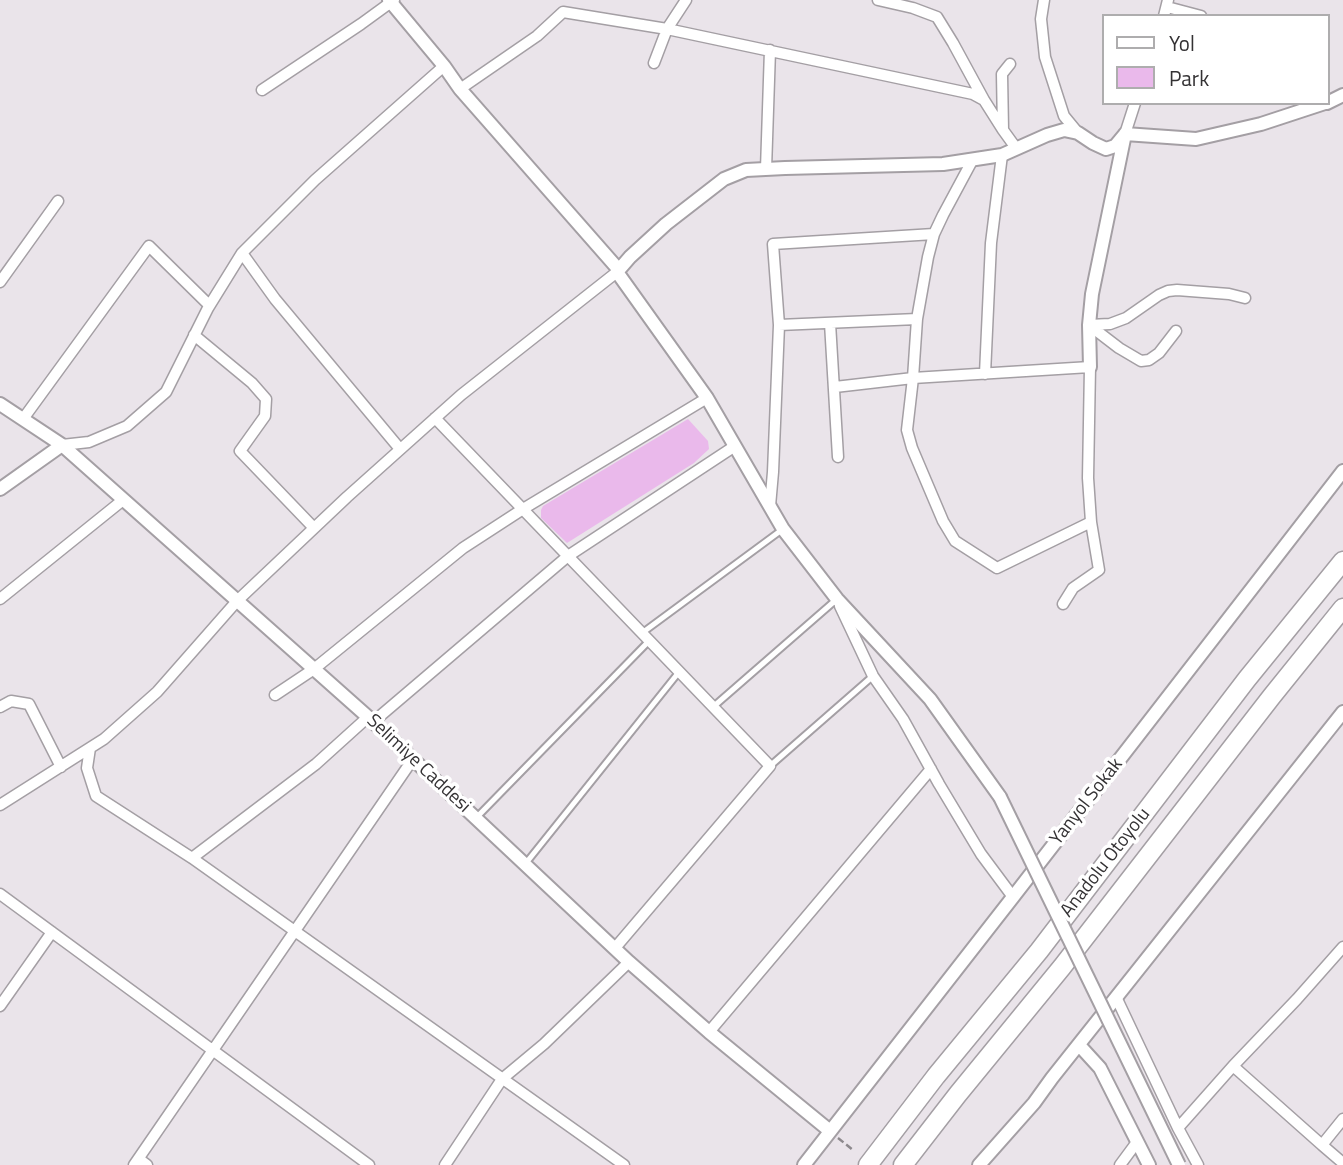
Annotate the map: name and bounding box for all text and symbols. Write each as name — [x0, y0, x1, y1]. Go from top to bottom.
legend — [1102, 14, 1329, 105]
text: Yol — [1169, 27, 1195, 59]
text: Park — [1169, 62, 1209, 94]
street label: Selimiye Caddesi — [361, 710, 475, 818]
street label: Yanyol Sokak — [1046, 754, 1128, 850]
street label: Anadolu Otoyolu — [1056, 804, 1156, 922]

